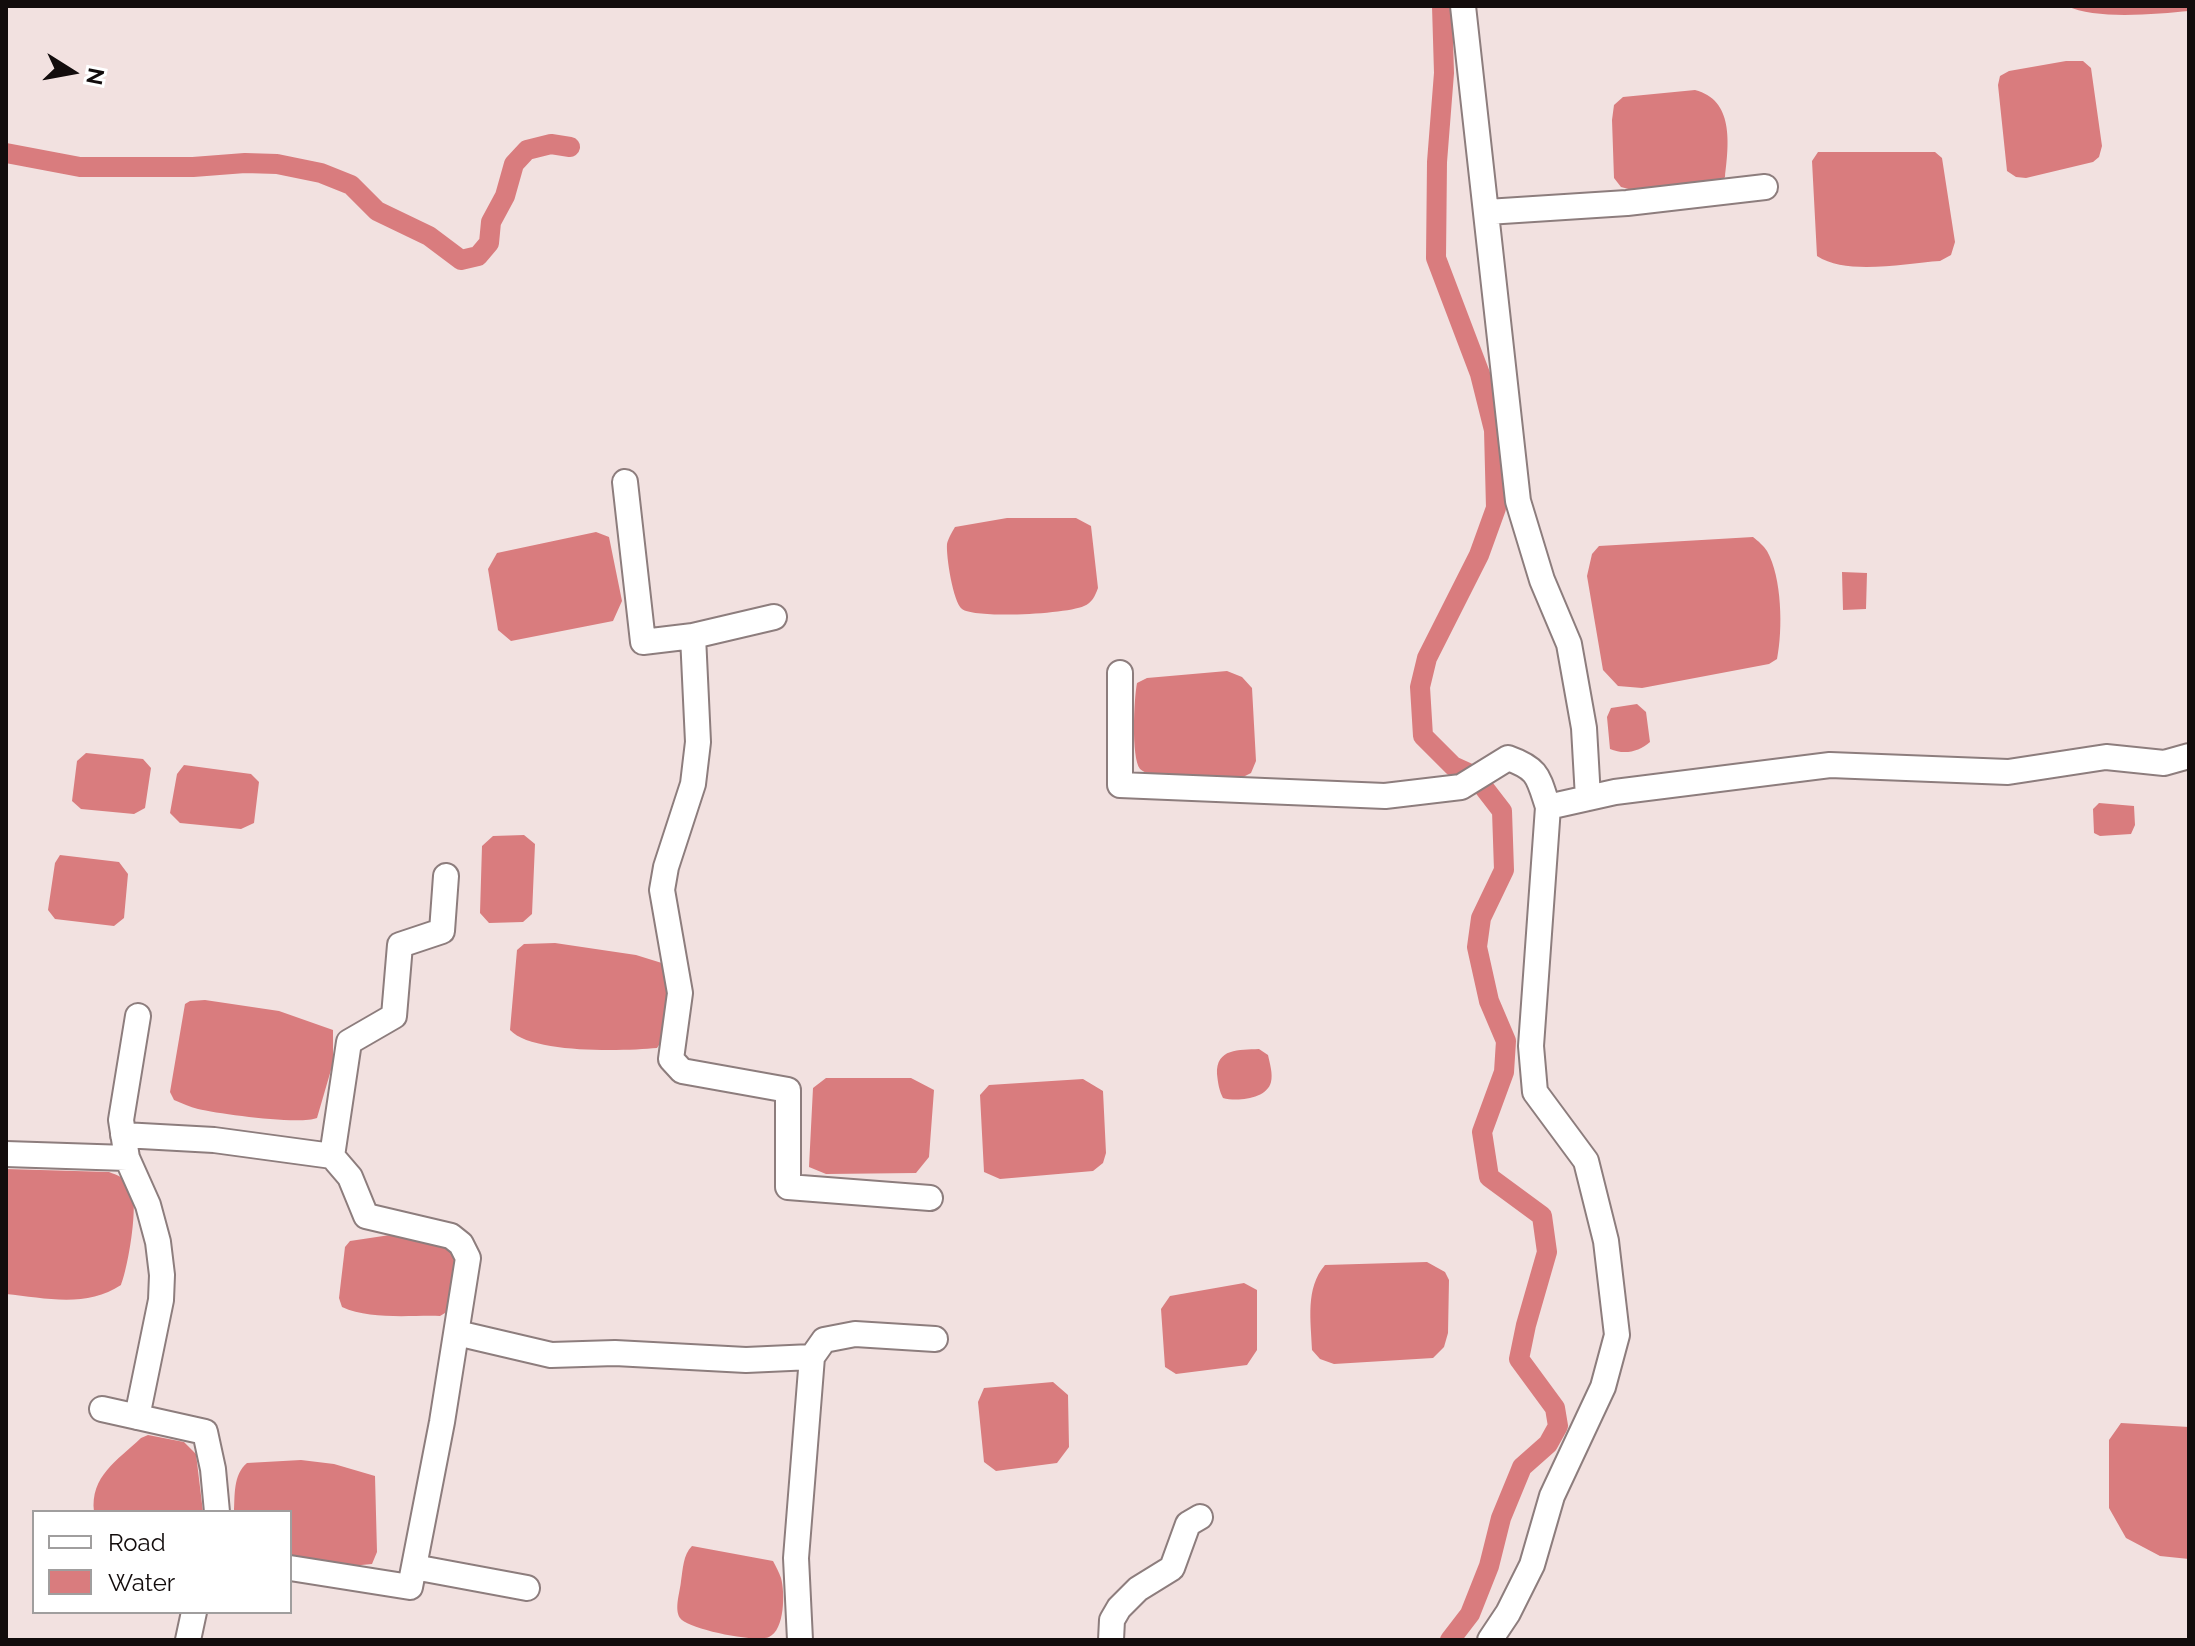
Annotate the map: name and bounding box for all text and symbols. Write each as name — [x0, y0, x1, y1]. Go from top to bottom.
north arrow — [32, 32, 112, 112]
text: N — [81, 66, 110, 87]
legend — [32, 1510, 292, 1614]
text: Road — [108, 1528, 166, 1557]
text: Water — [108, 1568, 175, 1597]

